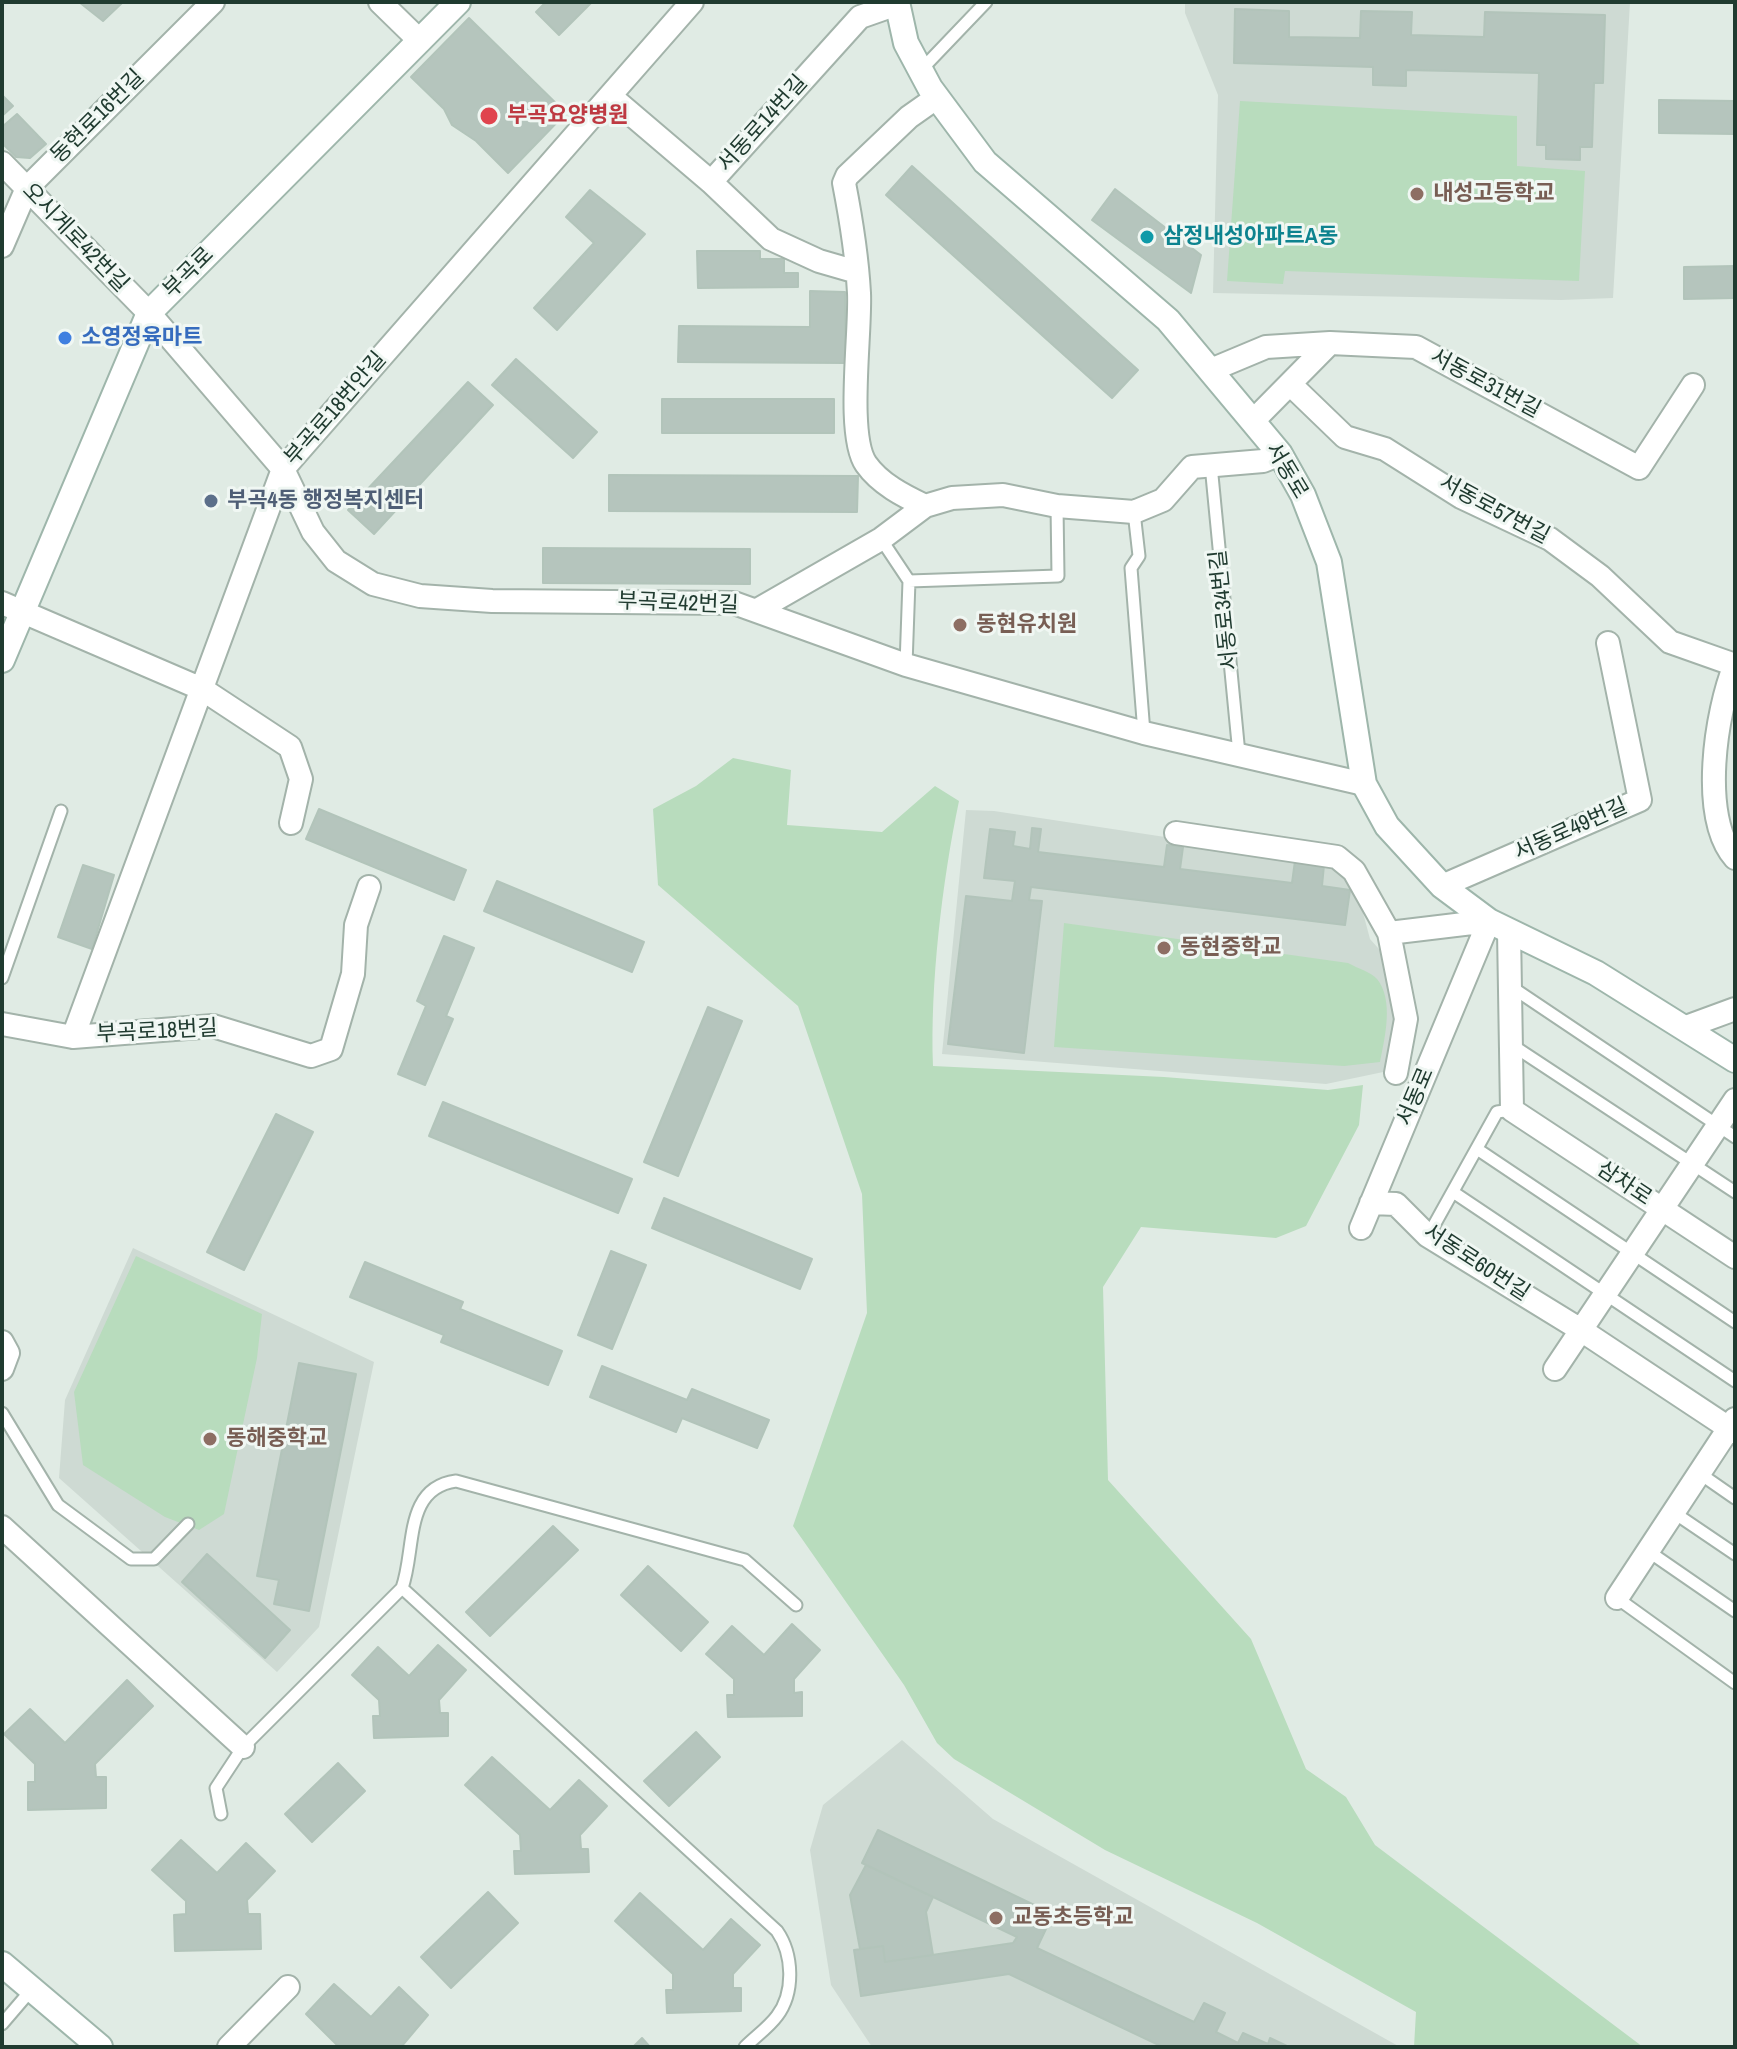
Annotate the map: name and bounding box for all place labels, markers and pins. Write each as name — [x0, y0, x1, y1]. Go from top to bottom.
place label: 부곡요양병원 — [507, 103, 628, 129]
marker: 부곡요양병원 — [478, 105, 500, 127]
place label: 내성고등학교 — [1433, 181, 1554, 207]
marker: 내성고등학교 — [1408, 185, 1426, 203]
place label: 삼정내성아파트A동 — [1163, 224, 1338, 250]
marker: 삼정내성아파트A동 — [1138, 228, 1156, 246]
place label: 소영정육마트 — [81, 325, 202, 351]
marker: 소영정육마트 — [56, 329, 74, 347]
place label: 부곡4동 행정복지센터 — [227, 488, 424, 514]
marker: 부곡4동 행정복지센터 — [202, 492, 220, 510]
place label: 동현유치원 — [976, 612, 1077, 638]
marker: 동현유치원 — [951, 616, 969, 634]
place label: 동현중학교 — [1180, 935, 1281, 961]
marker: 동현중학교 — [1155, 939, 1173, 957]
place label: 동해중학교 — [226, 1426, 327, 1452]
marker: 동해중학교 — [201, 1430, 219, 1448]
place label: 교동초등학교 — [1012, 1905, 1133, 1931]
marker: 교동초등학교 — [987, 1909, 1005, 1927]

